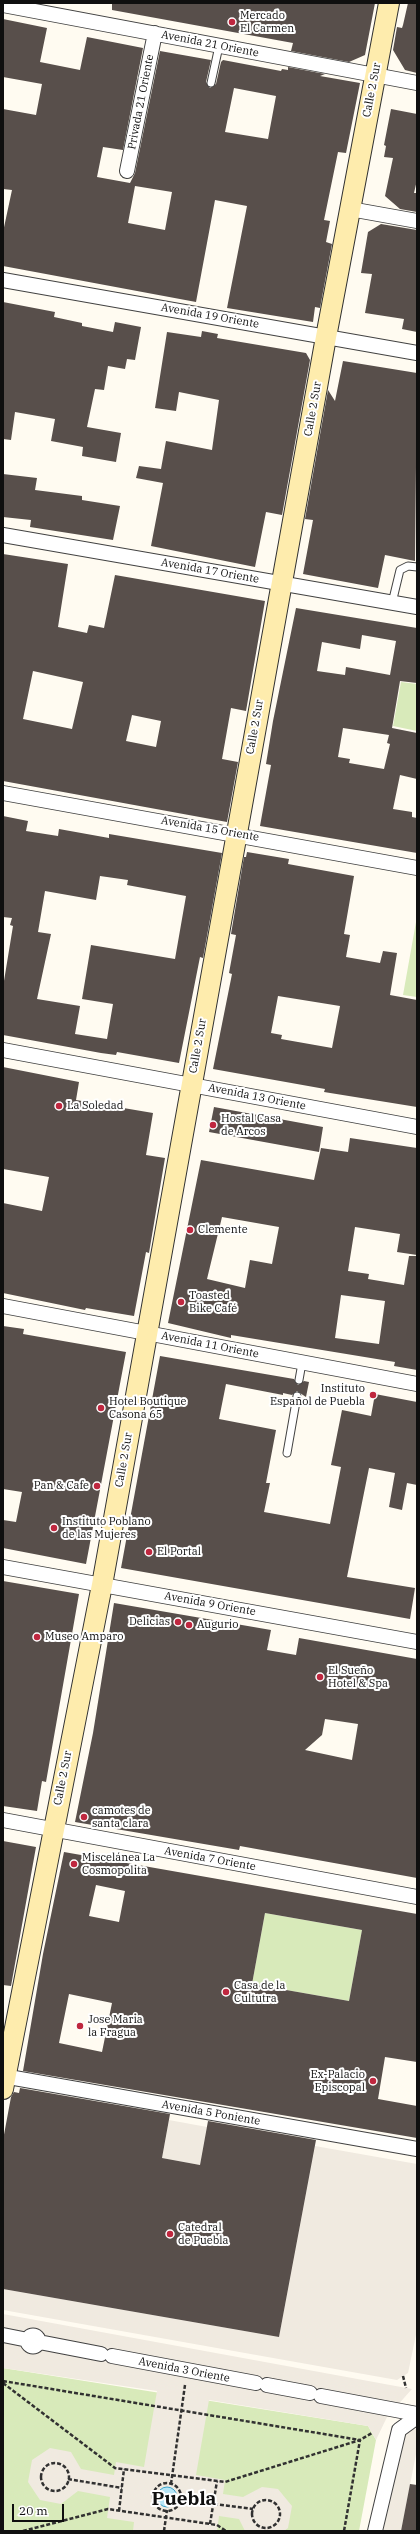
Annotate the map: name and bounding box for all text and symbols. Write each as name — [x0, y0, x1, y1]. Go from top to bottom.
place label: Mercado El Carmen — [240, 9, 294, 35]
marker: Mercado El Carmen — [227, 17, 237, 27]
street label: Avenida 21 Oriente — [160, 28, 260, 60]
street label: Privada 21 Oriente — [125, 53, 157, 151]
street label: Calle 2 Sur — [360, 62, 384, 118]
street label: Avenida 19 Oriente — [160, 301, 260, 331]
street label: Calle 2 Sur — [302, 381, 324, 437]
street label: Avenida 17 Oriente — [160, 556, 260, 586]
street label: Calle 2 Sur — [244, 699, 266, 755]
street label: Avenida 15 Oriente — [160, 814, 260, 844]
street label: Calle 2 Sur — [187, 1018, 209, 1074]
street label: Avenida 13 Oriente — [207, 1081, 307, 1113]
place label: La Soledad — [67, 1099, 123, 1113]
marker: La Soledad — [54, 1101, 64, 1111]
place label: Hostal Casa de Arcos — [221, 1112, 281, 1138]
marker: Hostal Casa de Arcos — [208, 1120, 218, 1130]
place label: Clemente — [198, 1223, 248, 1237]
marker: Clemente — [185, 1225, 195, 1235]
place label: Toasted Bike Café — [189, 1289, 237, 1315]
marker: Toasted Bike Café — [176, 1297, 186, 1307]
street label: Avenida 11 Oriente — [160, 1329, 260, 1361]
place label: Instituto Español de Puebla — [270, 1382, 365, 1408]
marker: Instituto Español de Puebla — [368, 1390, 378, 1400]
place label: Hotel Boutique Casona 65 — [109, 1395, 187, 1421]
marker: Hotel Boutique Casona 65 — [96, 1403, 106, 1413]
street label: Calle 2 Sur — [113, 1432, 135, 1488]
place label: Pan & Cafe — [34, 1479, 89, 1493]
marker: Pan & Cafe — [92, 1481, 102, 1491]
place label: Instituto Poblano de las Mujeres — [62, 1515, 151, 1541]
marker: Instituto Poblano de las Mujeres — [49, 1523, 59, 1533]
place label: El Portal — [157, 1545, 201, 1559]
marker: El Portal — [144, 1547, 154, 1557]
street label: Avenida 9 Oriente — [163, 1589, 257, 1619]
place label: Delicias — [129, 1615, 170, 1629]
marker: Delicias — [173, 1617, 183, 1627]
place label: Augurio — [197, 1618, 238, 1632]
marker: Augurio — [184, 1620, 194, 1630]
place label: Museo Amparo — [45, 1630, 123, 1644]
marker: Museo Amparo — [32, 1632, 42, 1642]
place label: El Sueño Hotel & Spa — [328, 1664, 388, 1690]
marker: El Sueño Hotel & Spa — [315, 1672, 325, 1682]
street label: Calle 2 Sur — [51, 1750, 75, 1806]
place label: camotes de santa clara — [92, 1804, 151, 1830]
marker: camotes de santa clara — [79, 1812, 89, 1822]
street label: Avenida 7 Oriente — [163, 1844, 257, 1874]
place label: Miscelánea La Cosmopolita — [82, 1851, 155, 1877]
marker: Miscelánea La Cosmopolita — [69, 1859, 79, 1869]
place label: Casa de la Cultutra — [234, 1979, 285, 2005]
marker: Casa de la Cultutra — [221, 1987, 231, 1997]
place label: Jose Maria la Fragua — [88, 2013, 143, 2039]
marker: Jose Maria la Fragua — [75, 2021, 85, 2031]
place label: Ex-Palacio Episcopal — [310, 2068, 365, 2094]
marker: Ex-Palacio Episcopal — [368, 2076, 378, 2086]
street label: Avenida 5 Poniente — [161, 2098, 261, 2128]
place label: Catedral de Puebla — [178, 2221, 229, 2247]
marker: Catedral de Puebla — [165, 2229, 175, 2239]
street label: Avenida 3 Oriente — [137, 2355, 231, 2385]
district label: Puebla — [152, 2489, 216, 2511]
scale bar — [14, 2496, 66, 2522]
text: 20 m — [19, 2503, 48, 2518]

